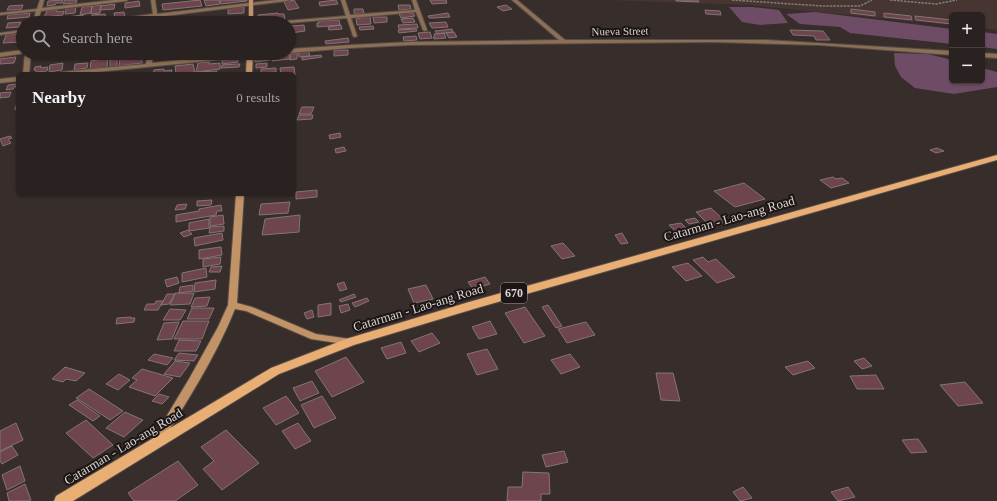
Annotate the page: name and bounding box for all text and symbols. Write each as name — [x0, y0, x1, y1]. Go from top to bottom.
map controls — [949, 12, 985, 84]
button: + — [949, 12, 985, 48]
search box — [16, 16, 296, 60]
street label: Nueva Street — [591, 25, 649, 37]
icon: search — [30, 27, 52, 49]
text: Search here — [62, 30, 132, 46]
button: − — [949, 48, 985, 84]
text: Nearby — [32, 88, 86, 107]
text: 0 results — [236, 90, 280, 105]
street label: Catarman - Lao-ang Road — [662, 192, 797, 244]
street label: Catarman - Lao-ang Road — [351, 280, 486, 334]
road number: 670 — [501, 283, 527, 303]
street label: Catarman - Lao-ang Road — [61, 405, 186, 488]

